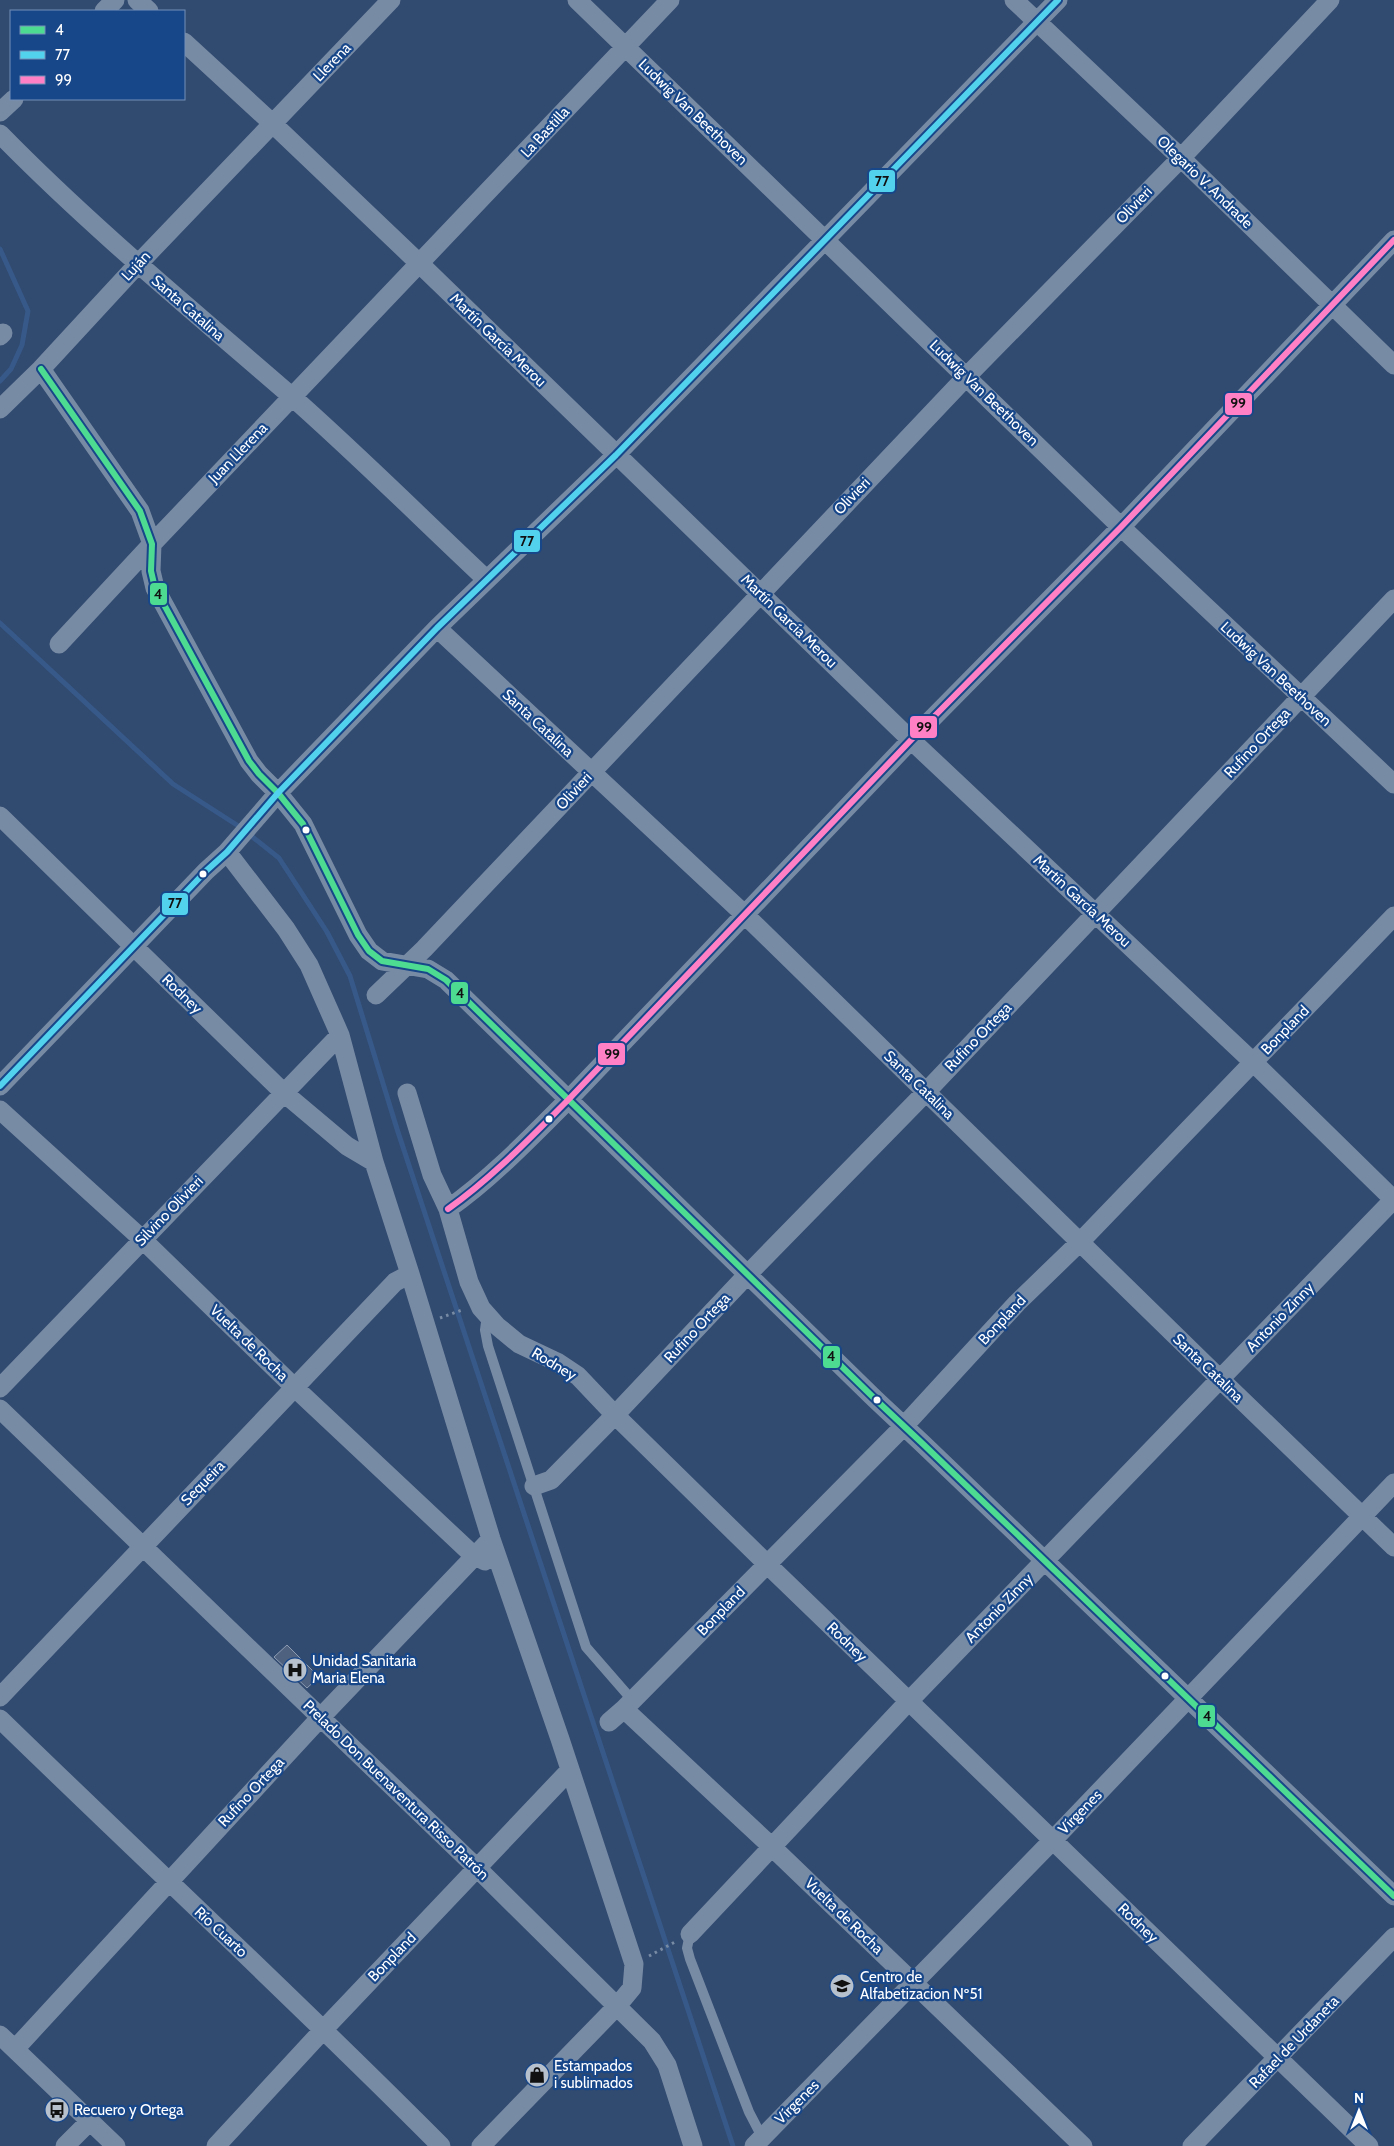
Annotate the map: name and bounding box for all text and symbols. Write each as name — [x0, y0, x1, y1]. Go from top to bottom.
legend — [10, 10, 185, 100]
text: 4 — [55, 21, 64, 39]
street label: Llerena — [309, 38, 355, 85]
text: 77 — [55, 46, 71, 64]
street label: Ludwig Van Beethoven — [635, 55, 751, 169]
text: 99 — [55, 71, 72, 89]
street label: La Bastilla — [517, 102, 574, 161]
street label: Olegario V. Andrade — [1154, 132, 1257, 232]
line badge: 77 — [868, 169, 896, 193]
text: 77 — [875, 172, 890, 190]
street label: Olivieri — [1112, 183, 1156, 227]
street label: Luján — [118, 247, 154, 285]
street label: Santa Catalina — [148, 271, 229, 345]
street label: Martín García Merou — [446, 290, 550, 390]
street label: Ludwig Van Beethoven — [926, 336, 1042, 450]
line badge: 99 — [1224, 392, 1253, 416]
text: 99 — [1230, 394, 1246, 412]
street label: Juan Llerena — [204, 418, 272, 488]
street label: Olivieri — [830, 474, 874, 518]
line badge: 77 — [513, 529, 541, 553]
text: 77 — [520, 532, 535, 550]
street label: Martín García Merou — [737, 571, 841, 671]
line badge: 4 — [149, 582, 168, 606]
text: 4 — [154, 585, 162, 603]
street label: Ludwig Van Beethoven — [1217, 618, 1335, 730]
street label: Santa Catalina — [499, 685, 578, 761]
street label: Rufino Ortega — [1220, 704, 1294, 781]
line badge: 99 — [909, 715, 938, 739]
text: 99 — [916, 718, 932, 736]
street label: Olivieri — [552, 769, 596, 813]
unlabelled marker — [301, 825, 311, 835]
street label: Martín García Merou — [1030, 851, 1134, 951]
unlabelled marker — [198, 869, 208, 879]
line badge: 77 — [161, 892, 189, 916]
text: 77 — [168, 894, 183, 912]
street label: Rodney — [158, 971, 206, 1018]
line badge: 4 — [450, 981, 469, 1005]
text: 4 — [456, 984, 464, 1002]
street label: Rufino Ortega — [941, 998, 1016, 1075]
street label: Bonpland — [1257, 1002, 1313, 1058]
line badge: 99 — [597, 1042, 626, 1066]
text: 99 — [604, 1045, 620, 1063]
street label: Santa Catalina — [880, 1047, 958, 1124]
unlabelled marker — [544, 1114, 554, 1124]
street label: Silvino Olivieri — [131, 1172, 207, 1250]
street label: Antonio Zinny — [1242, 1278, 1318, 1355]
street label: Rufino Ortega — [660, 1289, 734, 1366]
street label: Bonpland — [974, 1291, 1030, 1349]
street label: Vuelta de Rocha — [206, 1301, 292, 1385]
street label: Santa Catalina — [1169, 1330, 1247, 1407]
street label: Rodney — [528, 1344, 580, 1385]
line badge: 4 — [822, 1345, 841, 1369]
text: 4 — [827, 1347, 835, 1365]
unlabelled marker — [872, 1395, 882, 1405]
street label: Sequeira — [177, 1456, 229, 1509]
street label: Antonio Zinny — [961, 1569, 1037, 1646]
street label: Bonpland — [693, 1583, 749, 1639]
street label: Rodney — [823, 1619, 871, 1666]
place label: Unidad Sanitaria Maria Elena — [312, 1652, 417, 1687]
hospital icon: Unidad Sanitaria Maria Elena — [282, 1657, 308, 1683]
unlabelled marker — [1160, 1671, 1170, 1681]
street label: Prelado Don Buenaventura Risso Patrón — [299, 1696, 493, 1884]
line badge: 4 — [1197, 1704, 1216, 1728]
text: 4 — [1203, 1707, 1211, 1725]
street label: Rufino Ortega — [214, 1753, 288, 1830]
street label: Vírgenes — [1054, 1786, 1106, 1838]
street label: Vuelta de Rocha — [801, 1874, 887, 1958]
street label: Rodney — [1114, 1900, 1162, 1947]
street label: Río Cuarto — [191, 1903, 251, 1961]
street label: Bonpland — [364, 1929, 420, 1985]
place label: Centro de Alfabetizacion Nº51 — [860, 1968, 982, 2003]
school or university icon: Centro de Alfabetizacion Nº51 — [829, 1973, 855, 1999]
street label: Rafael de Urdaneta — [1245, 1992, 1343, 2092]
place label: Estampados i sublimados — [554, 2057, 633, 2092]
shop icon: Estampados i sublimados — [524, 2062, 550, 2088]
street label: Vírgenes — [771, 2076, 823, 2128]
north arrow — [1334, 2086, 1384, 2136]
text: N — [1354, 2089, 1364, 2107]
bus stop icon: Recuero y Ortega — [44, 2097, 70, 2123]
place label: Recuero y Ortega — [74, 2101, 184, 2119]

